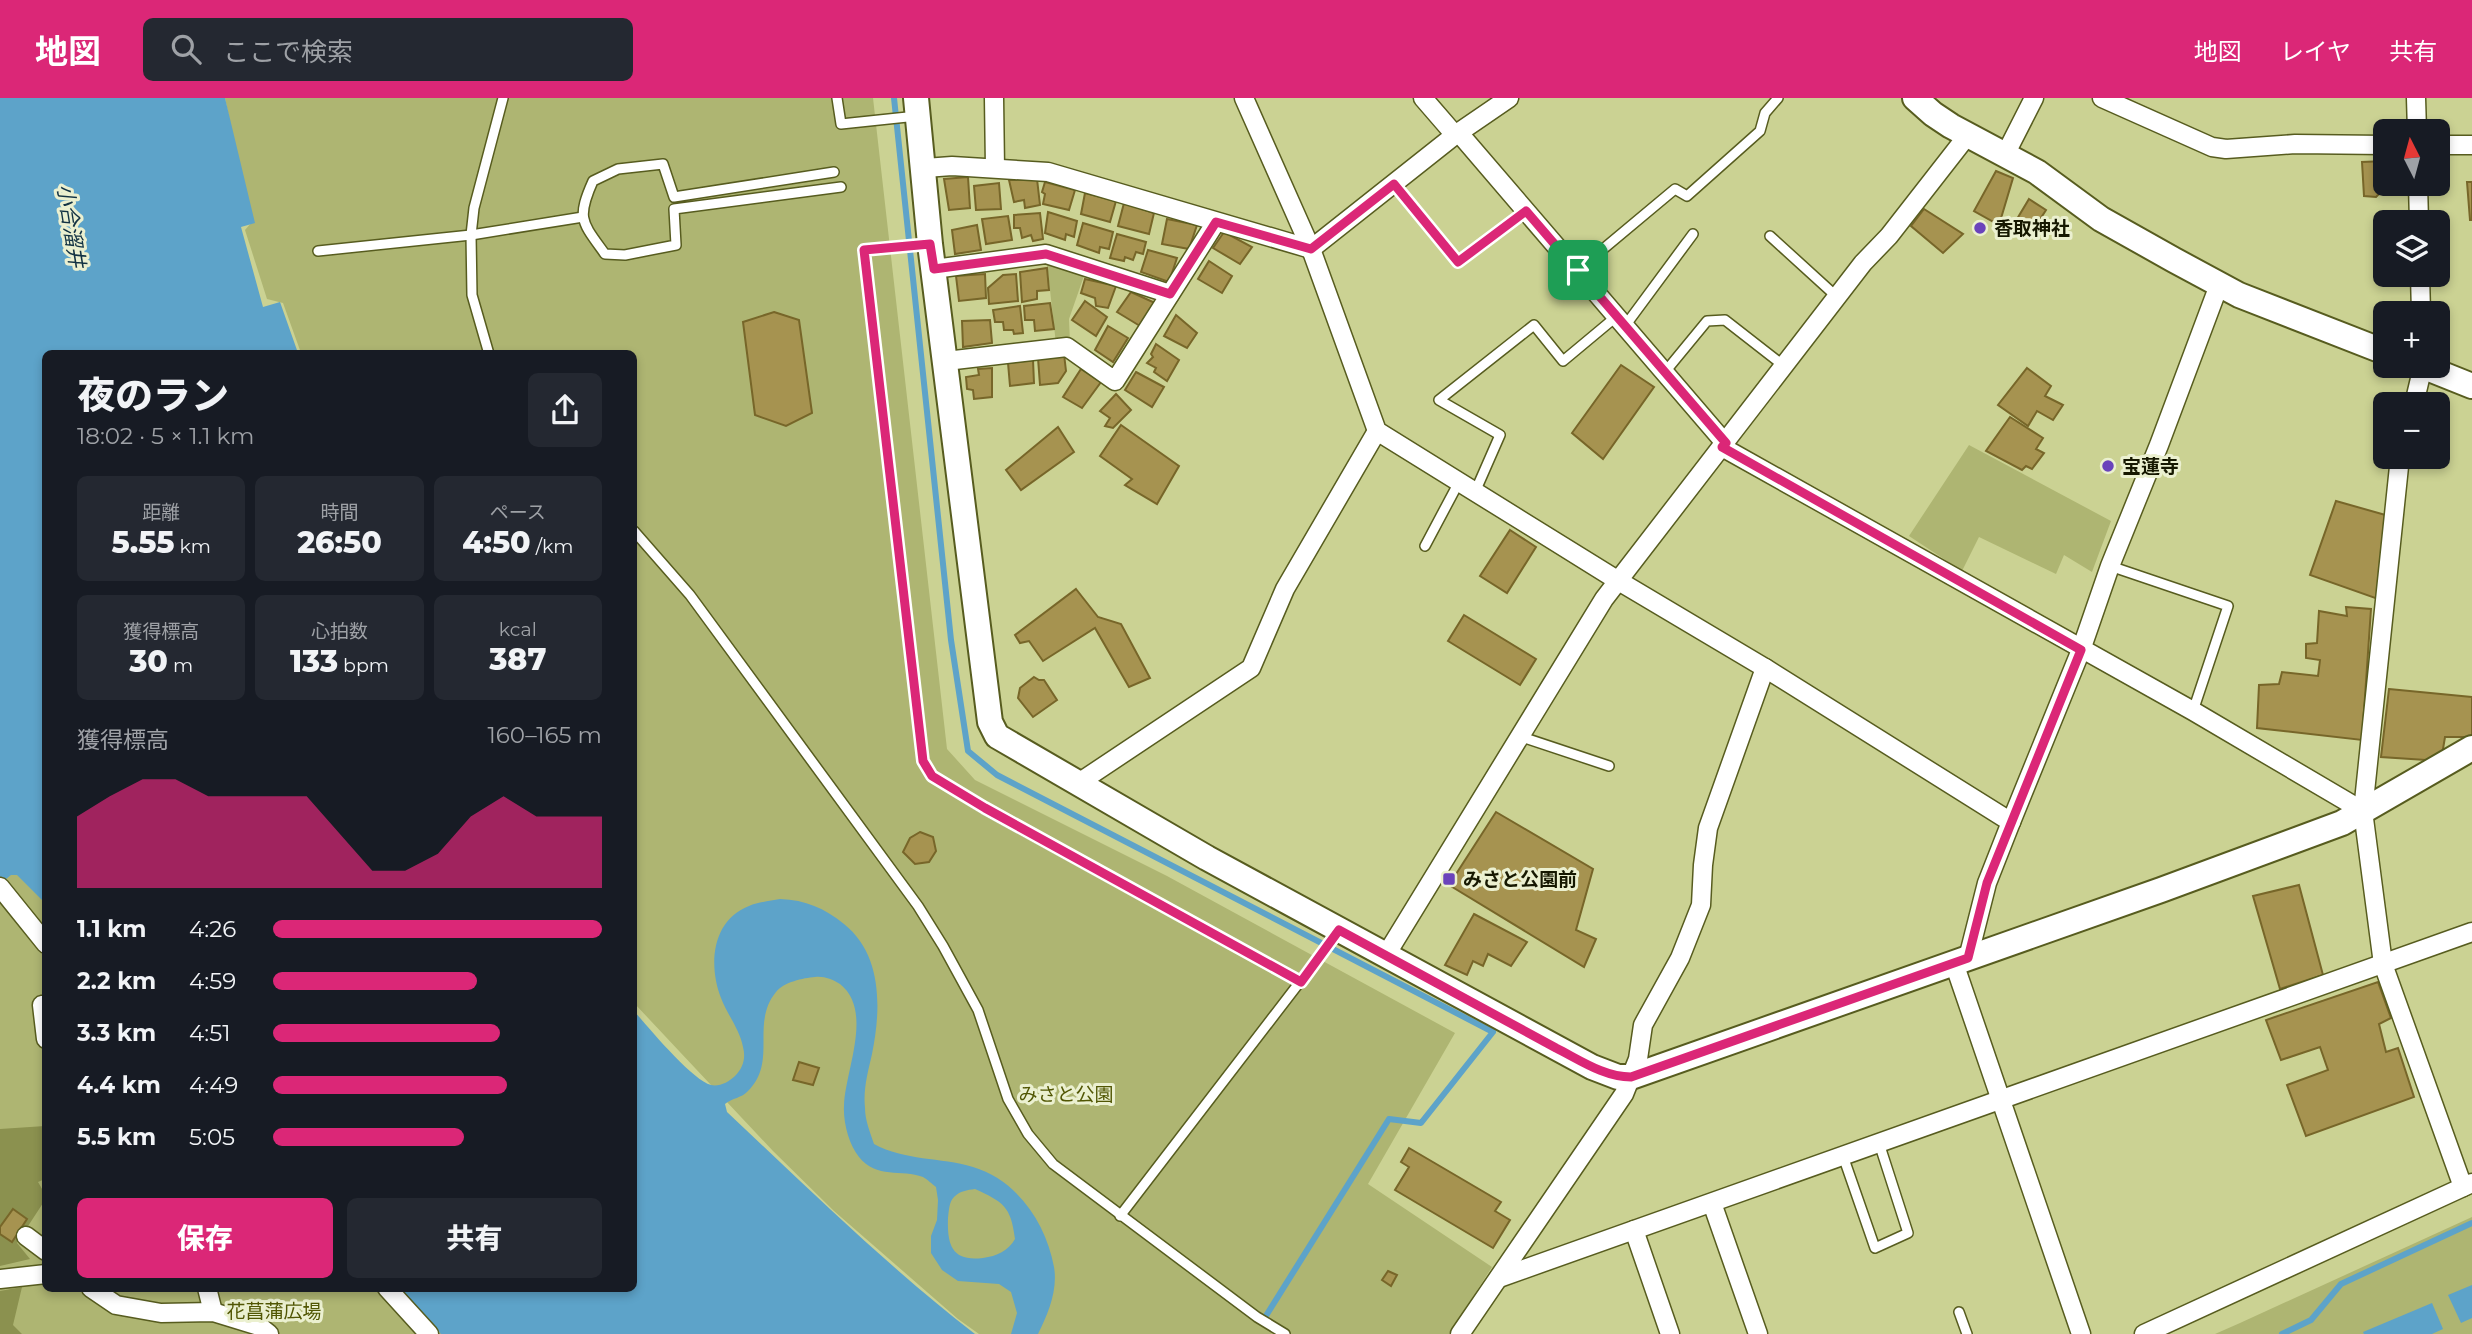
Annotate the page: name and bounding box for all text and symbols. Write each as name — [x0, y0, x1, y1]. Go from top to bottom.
search box — [143, 18, 633, 81]
icon: search — [167, 30, 205, 68]
text: 地図 — [35, 31, 101, 71]
text: ここで検索 — [223, 36, 353, 68]
text: 地図 — [2194, 37, 2242, 66]
text: レイヤ — [2280, 37, 2351, 66]
text: 共有 — [2389, 37, 2437, 66]
north arrow — [2373, 119, 2450, 196]
map controls — [2373, 119, 2450, 469]
water label: 小合溜井 — [53, 182, 91, 271]
button: layers — [2373, 210, 2450, 287]
place label: 香取神社 — [1994, 217, 2070, 240]
marker: 香取神社 — [1972, 220, 1988, 236]
pin — [1548, 240, 1608, 300]
icon: arrive — [1559, 251, 1597, 289]
button: + — [2373, 301, 2450, 378]
text: 夜のラン — [77, 372, 229, 419]
button: share — [528, 373, 602, 447]
button: − — [2373, 392, 2450, 469]
text: 18:02 · 5 × 1.1 km — [77, 422, 255, 450]
place label: 宝蓮寺 — [2122, 455, 2179, 478]
marker: 宝蓮寺 — [2100, 458, 2116, 474]
text: 距離 — [142, 501, 180, 524]
text: 時間 — [320, 501, 359, 524]
text: ペース — [490, 501, 546, 524]
text: 5.55 — [111, 524, 174, 561]
text: 26:50 — [297, 524, 382, 561]
text: 4:50 — [462, 524, 531, 561]
text: km — [174, 535, 211, 558]
text: /km — [531, 535, 574, 558]
text: kcal — [499, 618, 537, 641]
text: 獲得標高 — [123, 620, 199, 643]
text: 心拍数 — [311, 620, 368, 643]
text: 387 — [489, 641, 546, 678]
text: 30 — [129, 643, 168, 680]
text: 133 — [290, 643, 338, 680]
text: m — [168, 654, 193, 677]
text: bpm — [338, 654, 389, 677]
text: 160–165 m — [487, 721, 602, 749]
text: 獲得標高 — [77, 726, 169, 754]
place label: みさと公園前 — [1463, 868, 1577, 891]
marker: みさと公園前 — [1441, 871, 1457, 887]
text: 1.1 km — [77, 915, 146, 943]
text: 4:26 — [189, 915, 236, 943]
text: 2.2 km — [77, 967, 156, 995]
text: 4:59 — [189, 967, 236, 995]
text: 3.3 km — [77, 1019, 156, 1047]
text: 4:51 — [189, 1019, 231, 1047]
text: 4.4 km — [77, 1071, 161, 1099]
text: 4:49 — [189, 1071, 238, 1099]
park label: みさと公園 — [1018, 1083, 1114, 1106]
text: 5.5 km — [77, 1123, 156, 1151]
text: 5:05 — [189, 1123, 235, 1151]
button: 保存 — [77, 1198, 333, 1278]
button: 共有 — [347, 1198, 602, 1278]
park label: 花菖蒲広場 — [226, 1300, 322, 1323]

